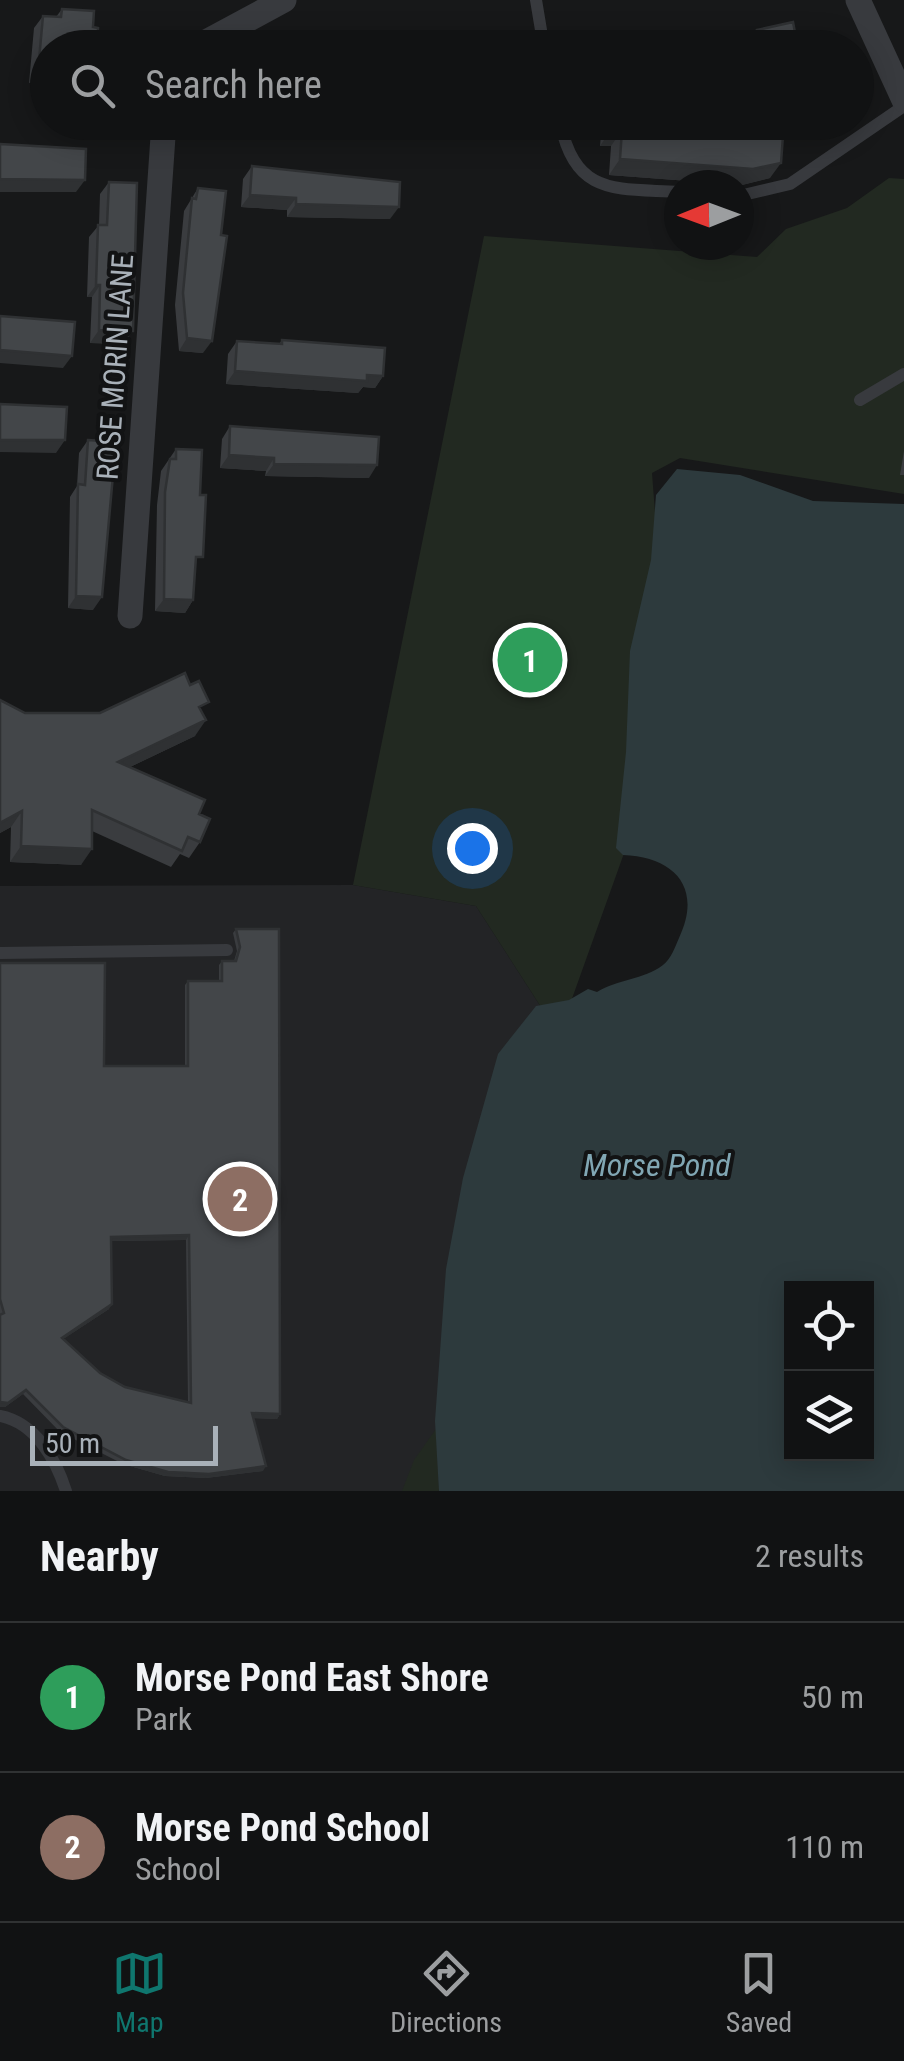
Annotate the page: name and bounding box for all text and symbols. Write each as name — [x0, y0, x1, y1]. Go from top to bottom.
search box — [30, 30, 874, 140]
icon: search — [65, 58, 120, 113]
text: Search here — [145, 63, 322, 107]
north arrow — [664, 170, 754, 260]
street label: ROSE MORIN LANE — [90, 253, 140, 481]
pin: 1 — [498, 622, 562, 698]
your location — [447, 823, 498, 874]
water label: Morse Pond — [583, 1146, 731, 1184]
pin: 2 — [208, 1162, 272, 1236]
map controls — [784, 1281, 874, 1461]
button: locate — [784, 1281, 874, 1371]
button: layers — [784, 1371, 874, 1461]
scale bar — [30, 1421, 218, 1466]
text: 50 m — [45, 1427, 100, 1460]
text: Nearby — [40, 1532, 159, 1581]
text: 2 results — [755, 1537, 864, 1575]
text: Morse Pond East Shore — [135, 1656, 489, 1700]
text: 1 — [64, 1678, 81, 1716]
text: 50 m — [801, 1678, 864, 1716]
text: Park — [135, 1700, 192, 1738]
text: Morse Pond School — [135, 1806, 430, 1850]
text: 2 — [64, 1828, 81, 1866]
text: 110 m — [785, 1828, 864, 1866]
text: School — [135, 1850, 221, 1888]
tab: Map — [112, 1946, 167, 2039]
tab: Directions — [390, 1946, 502, 2039]
tab: Saved — [726, 1946, 792, 2039]

